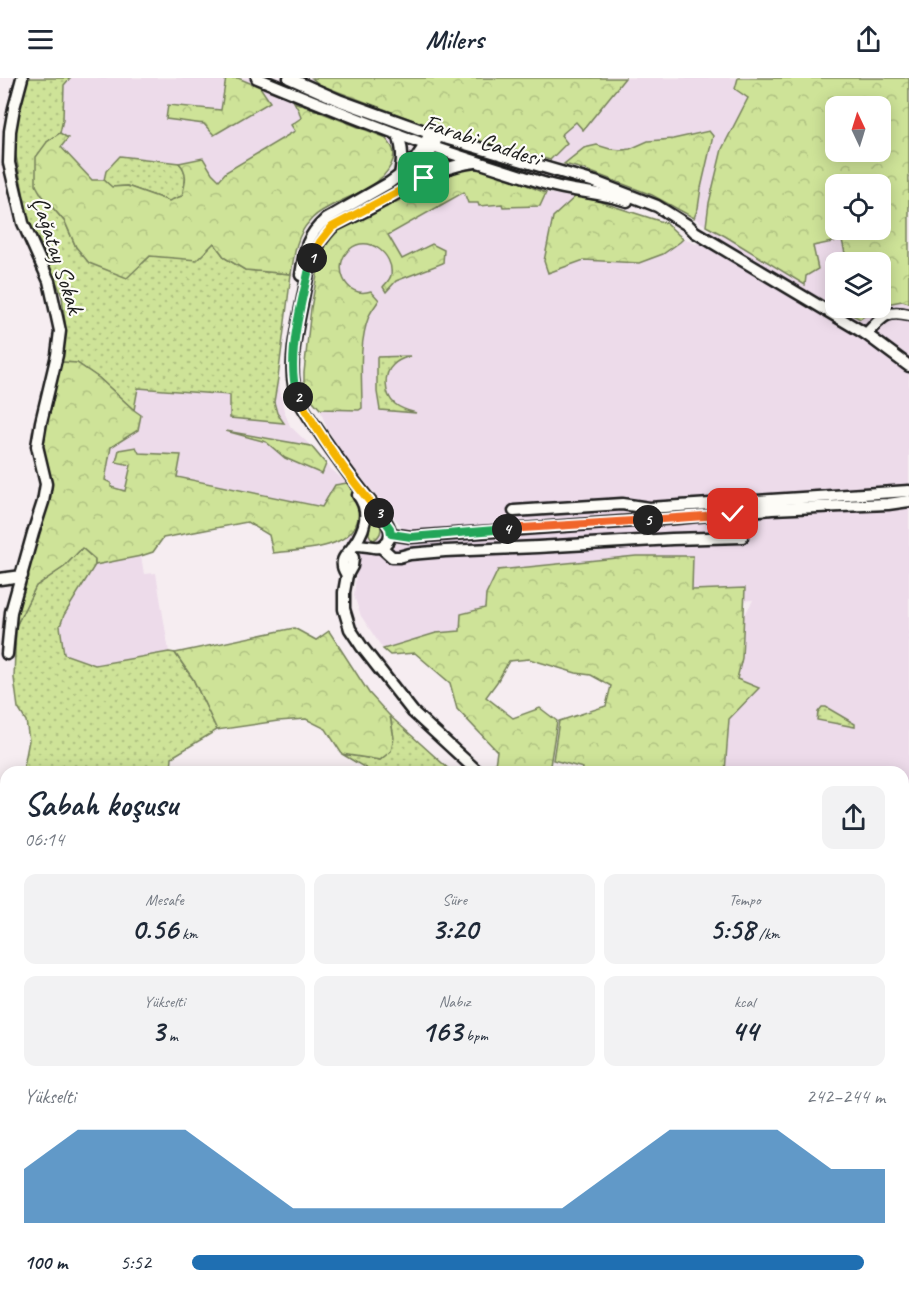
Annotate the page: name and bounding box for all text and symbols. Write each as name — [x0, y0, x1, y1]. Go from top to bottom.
text: Milers — [425, 22, 484, 56]
icon: menu — [24, 23, 57, 56]
icon: share — [852, 23, 885, 56]
north arrow — [825, 96, 891, 162]
map controls — [825, 96, 891, 318]
street label: Farabi Caddesi — [420, 107, 547, 174]
pin — [398, 152, 449, 203]
icon: arrive — [407, 161, 440, 194]
button: locate — [825, 174, 891, 240]
street label: Çağatay Sokak — [25, 193, 92, 319]
pin: 1 — [297, 243, 327, 273]
text: 1 — [308, 248, 316, 268]
button: layers — [825, 252, 891, 318]
pin: 2 — [283, 382, 313, 412]
text: 2 — [294, 387, 302, 407]
pin — [707, 488, 758, 539]
icon: check — [716, 497, 749, 530]
pin: 3 — [364, 498, 394, 528]
text: 3 — [375, 503, 383, 523]
pin: 5 — [633, 505, 663, 535]
text: 5 — [645, 510, 651, 530]
pin: 4 — [492, 514, 522, 544]
text: 4 — [503, 519, 511, 539]
text: Sabah koşusu — [24, 783, 178, 825]
button: share — [822, 786, 885, 849]
text: 06:14 — [24, 827, 64, 852]
text: Mesafe — [145, 890, 184, 910]
text: Süre — [442, 890, 467, 910]
text: Tempo — [729, 890, 760, 910]
text: 0.56 — [131, 910, 178, 948]
text: 3:20 — [431, 910, 478, 948]
text: 5:58 — [709, 910, 755, 948]
text: km — [178, 924, 198, 944]
text: /km — [755, 924, 780, 944]
text: Yükselti — [144, 992, 185, 1012]
text: Nabız — [439, 992, 470, 1012]
text: kcal — [734, 992, 755, 1012]
text: 3 — [151, 1012, 165, 1050]
text: 163 — [421, 1012, 462, 1050]
text: 44 — [731, 1012, 758, 1050]
text: m — [165, 1026, 178, 1046]
text: bpm — [462, 1026, 488, 1046]
text: Yükselti — [24, 1084, 76, 1109]
text: 242–244 m — [806, 1084, 885, 1109]
text: 100 m — [24, 1250, 67, 1275]
text: 5:52 — [120, 1250, 151, 1275]

